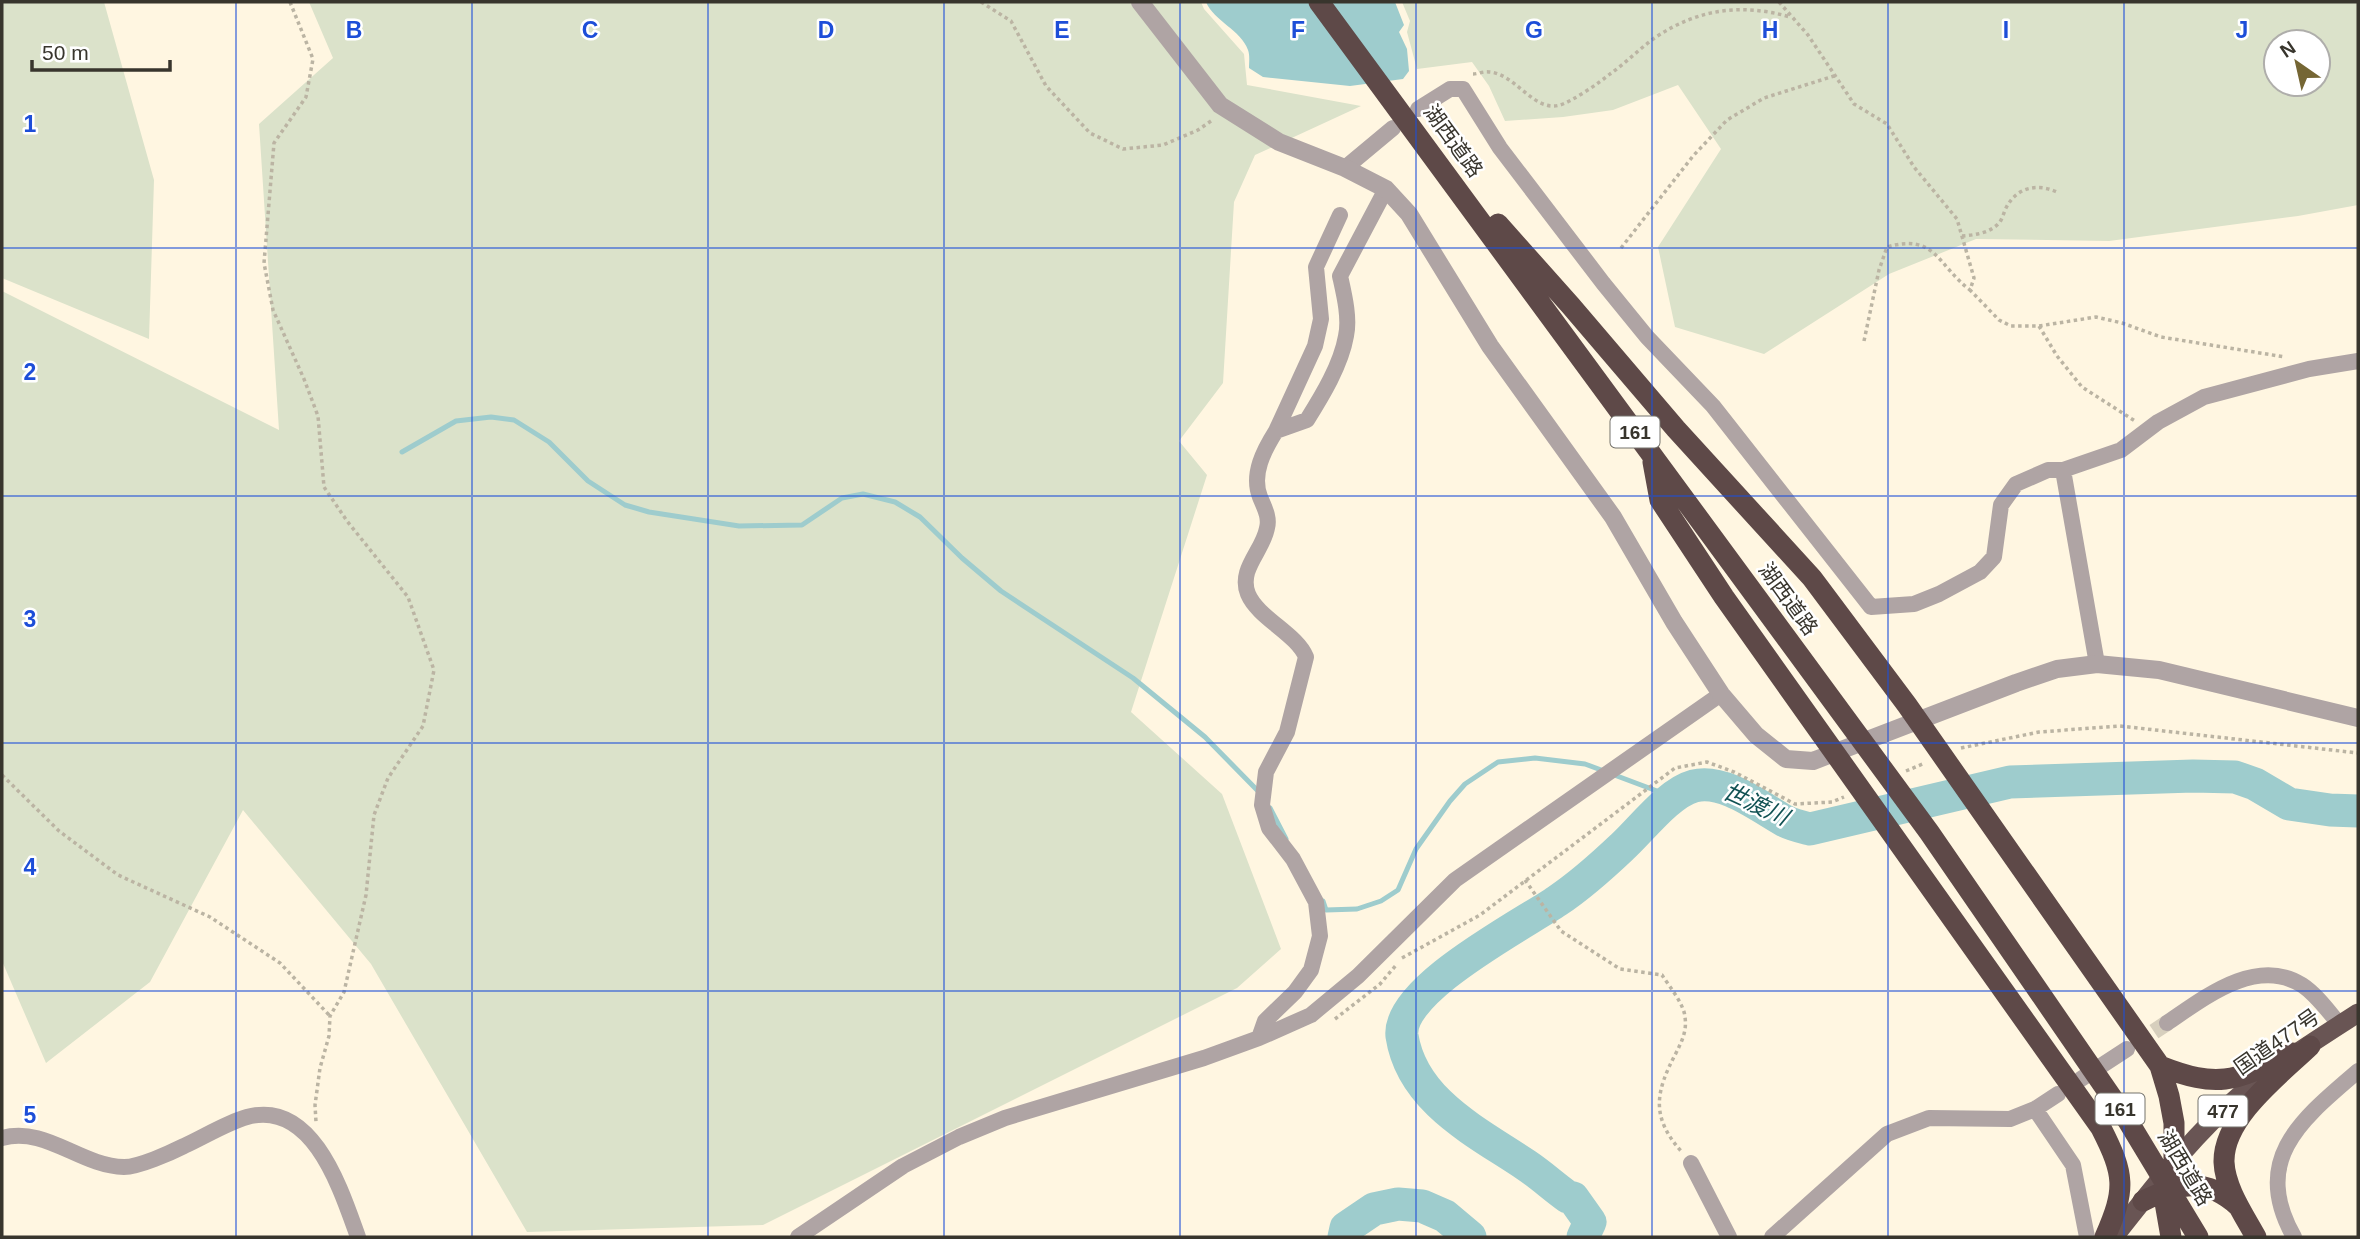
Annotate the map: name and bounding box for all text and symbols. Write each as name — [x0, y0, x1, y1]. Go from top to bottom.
text: B — [346, 17, 362, 43]
text: C — [582, 17, 598, 43]
text: D — [818, 17, 834, 43]
text: E — [1054, 17, 1070, 43]
text: F — [1291, 17, 1305, 43]
text: G — [1525, 17, 1543, 43]
text: H — [1762, 17, 1778, 43]
text: I — [2003, 17, 2009, 43]
text: J — [2236, 17, 2248, 43]
scale bar — [32, 28, 170, 72]
north arrow — [2262, 28, 2332, 98]
text: N — [2276, 37, 2299, 62]
text: 50 m — [42, 41, 89, 64]
street label: 湖西道路 — [1419, 100, 1487, 181]
text: 1 — [24, 111, 37, 137]
text: 2 — [24, 359, 36, 385]
road number: 161 — [1610, 416, 1660, 448]
street label: 湖西道路 — [1754, 558, 1822, 639]
text: 3 — [24, 606, 36, 632]
water label: 世渡川 — [1719, 778, 1795, 832]
text: 4 — [24, 854, 37, 880]
street label: 国道477号 — [2230, 1004, 2323, 1079]
road number: 161 — [2096, 1093, 2144, 1124]
road number: 477 — [2198, 1096, 2248, 1126]
text: 5 — [24, 1102, 37, 1128]
street label: 湖西道路 — [2154, 1126, 2217, 1210]

